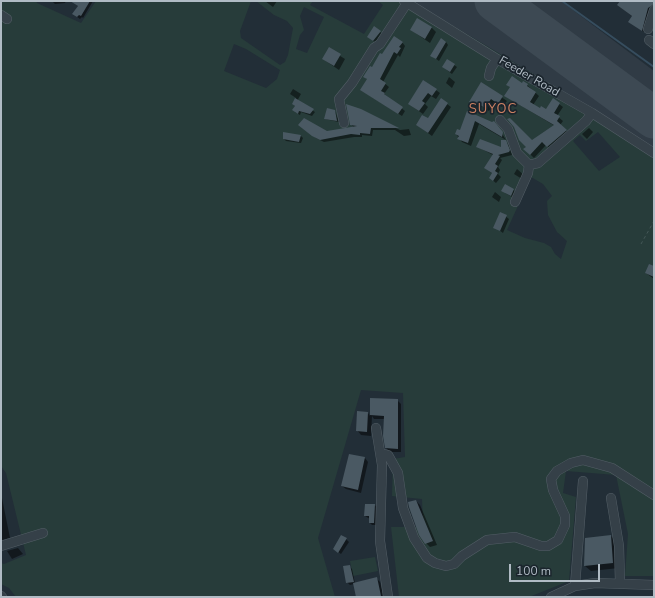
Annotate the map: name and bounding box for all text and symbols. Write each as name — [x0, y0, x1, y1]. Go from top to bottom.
street label: Feeder Road — [496, 54, 562, 100]
district label: SUYOC — [469, 102, 517, 118]
scale bar — [511, 556, 602, 582]
text: 100 m — [516, 563, 551, 579]

